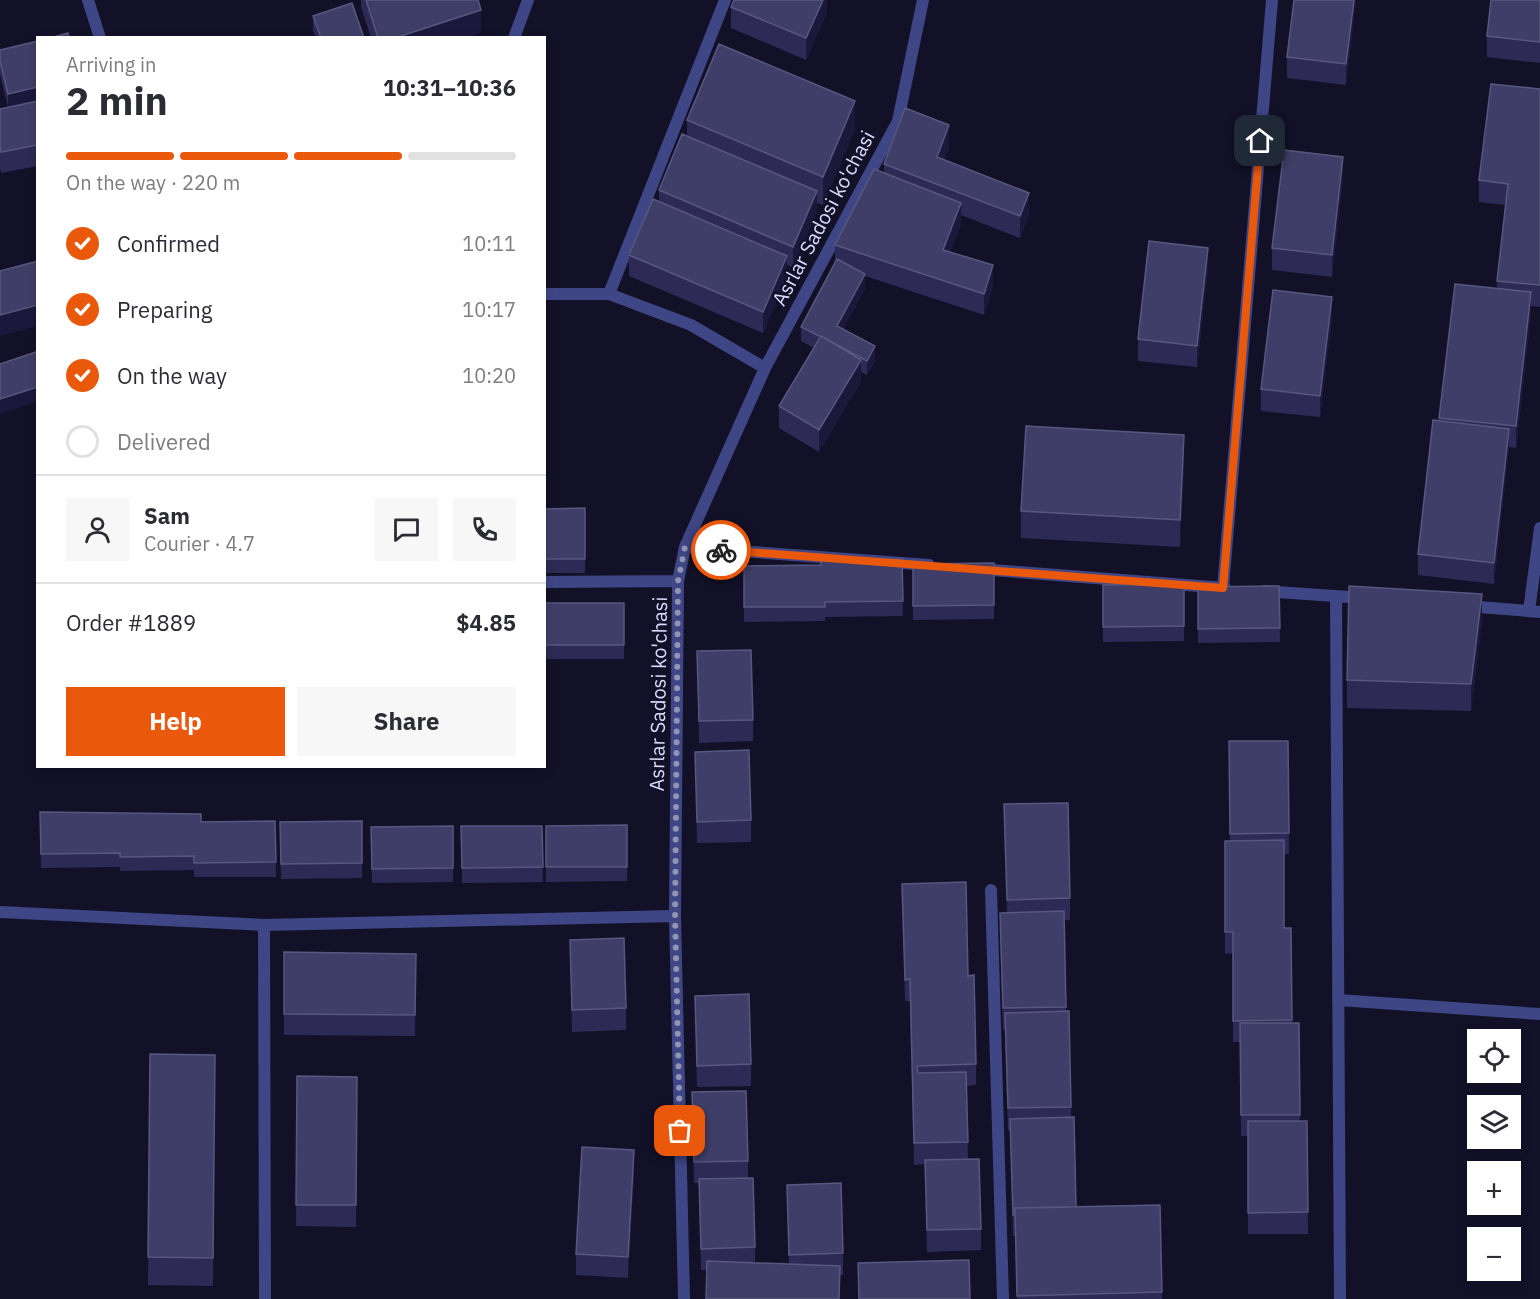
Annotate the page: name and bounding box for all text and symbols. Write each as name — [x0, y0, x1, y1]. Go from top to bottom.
text: Arriving in — [66, 51, 156, 78]
text: 10:31–10:36 — [383, 73, 516, 102]
text: 2 min — [66, 75, 168, 126]
pin — [1234, 115, 1285, 166]
icon: home — [1243, 124, 1276, 157]
street label: Asrlar Sadosi ko'chasi — [765, 126, 881, 310]
text: On the way · 220 m — [66, 169, 240, 196]
icon: check — [66, 227, 99, 260]
text: Confirmed — [117, 229, 220, 258]
text: 10:11 — [462, 230, 516, 257]
icon: check — [66, 293, 99, 326]
text: Preparing — [117, 295, 212, 324]
text: 10:17 — [462, 296, 516, 323]
icon: check — [66, 359, 99, 392]
text: On the way — [117, 361, 227, 390]
text: 10:20 — [462, 362, 516, 389]
text: Delivered — [117, 427, 211, 456]
button: person — [66, 498, 129, 561]
button: chat — [375, 498, 438, 561]
button: phone — [453, 498, 516, 561]
text: Sam — [144, 501, 190, 530]
courier — [691, 520, 751, 580]
text: Courier · 4.7 — [144, 530, 255, 557]
icon: bike — [705, 534, 738, 567]
street label: Asrlar Sadosi ko'chasi — [643, 596, 673, 792]
text: Order #1889 — [66, 608, 196, 637]
text: $4.85 — [456, 608, 516, 637]
button: Help — [66, 687, 285, 756]
button: Share — [297, 687, 516, 756]
map controls — [1467, 1029, 1521, 1281]
button: locate — [1467, 1029, 1521, 1083]
button: layers — [1467, 1095, 1521, 1149]
pin — [654, 1105, 705, 1156]
icon: bag — [663, 1114, 696, 1147]
button: + — [1467, 1161, 1521, 1215]
button: − — [1467, 1227, 1521, 1281]

